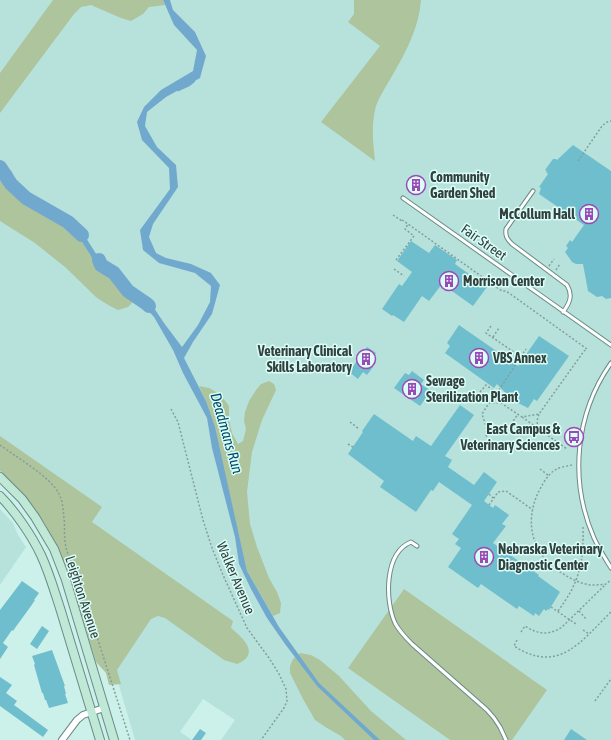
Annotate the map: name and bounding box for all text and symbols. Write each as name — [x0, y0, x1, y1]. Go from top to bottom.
place label: Community Garden Shed — [430, 169, 496, 201]
building icon: Community Garden Shed — [405, 174, 427, 196]
building icon: McCollum Hall — [578, 203, 600, 225]
place label: McCollum Hall — [499, 206, 575, 222]
street label: Fair Street — [458, 221, 510, 263]
building icon: Morrison Center — [438, 270, 460, 292]
place label: Morrison Center — [463, 273, 545, 289]
place label: Veterinary Clinical Skills Laboratory — [257, 343, 352, 375]
building icon: VBS Annex — [468, 347, 490, 369]
building icon: Veterinary Clinical Skills Laboratory — [355, 348, 377, 370]
place label: VBS Annex — [492, 350, 547, 366]
place label: Sewage Sterilization Plant — [426, 373, 518, 405]
building icon: Sewage Sterilization Plant — [401, 378, 423, 400]
water label: Deadmans Run — [207, 391, 247, 475]
place label: East Campus & Veterinary Sciences — [460, 421, 561, 453]
bus stop icon: East Campus & Veterinary Sciences — [563, 426, 585, 448]
street label: Walker Avenue — [214, 539, 258, 617]
place label: Nebraska Veterinary Diagnostic Center — [498, 541, 603, 573]
building icon: Nebraska Veterinary Diagnostic Center — [473, 546, 495, 568]
street label: Leighton Avenue — [62, 554, 104, 640]

